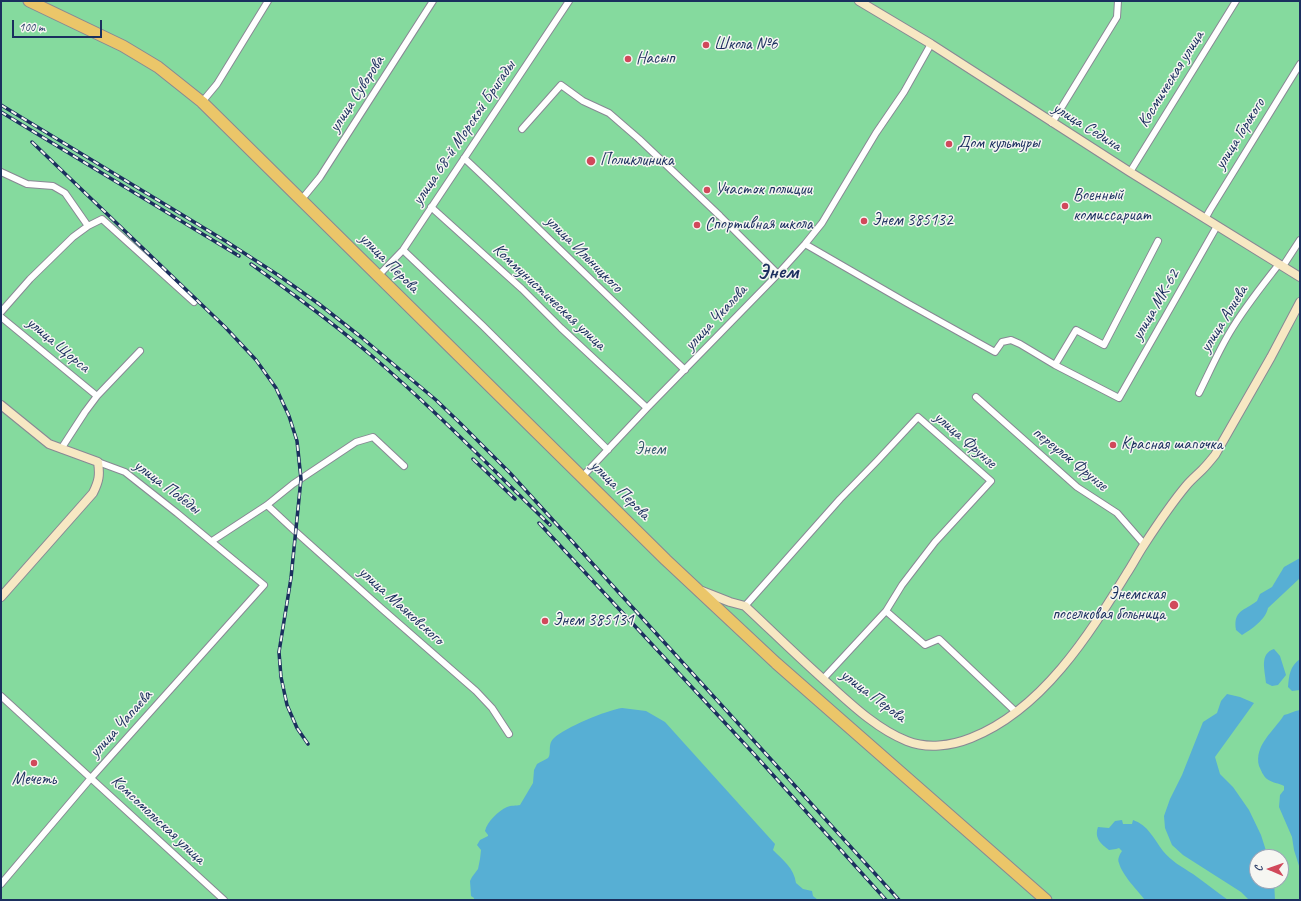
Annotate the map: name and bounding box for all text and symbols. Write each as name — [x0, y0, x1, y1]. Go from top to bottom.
scale bar — [14, 12, 104, 38]
text: 100 m — [19, 19, 45, 35]
street label: Космическая улица — [1133, 27, 1209, 131]
place label: Школа №6 — [714, 35, 777, 55]
marker: Школа №6 — [701, 40, 711, 50]
place label: Насып — [636, 49, 675, 69]
street label: улица Суворова — [325, 52, 389, 136]
marker: Насып — [623, 54, 633, 64]
street label: улица 68-й Морской Бригады — [408, 57, 520, 209]
street label: улица Горького — [1210, 95, 1270, 173]
street label: улица Седина — [1049, 98, 1125, 156]
place label: Дом культуры — [957, 134, 1040, 154]
marker: Дом культуры — [944, 139, 954, 149]
place label: Поликлиника — [600, 151, 674, 171]
marker: Поликлиника — [585, 155, 597, 167]
place label: Участок полиции — [715, 180, 812, 200]
marker: Участок полиции — [702, 185, 712, 195]
place label: Военный комиссариат — [1073, 186, 1151, 226]
marker: Военный комиссариат — [1060, 201, 1070, 211]
street label: улица Ильницкого — [541, 211, 627, 297]
place label: Энем 385132 — [872, 211, 953, 231]
place label: Спортивная школа — [705, 215, 813, 235]
marker: Энем 385132 — [859, 216, 869, 226]
marker: Спортивная школа — [692, 220, 702, 230]
street label: улица Перова — [355, 229, 423, 297]
street label: Коммунистическая улица — [488, 239, 610, 355]
district label: Энем — [758, 259, 798, 285]
street label: улица МК-62 — [1128, 266, 1184, 344]
street label: улица Чкалова — [680, 281, 752, 355]
street label: улица Алиева — [1195, 282, 1253, 356]
street label: улица Щорса — [22, 313, 94, 377]
street label: улица Фрунзе — [929, 407, 1001, 473]
street label: переулок Фрунзе — [1028, 422, 1112, 496]
place label: Красная шапочка — [1121, 435, 1222, 455]
park label: Энем — [635, 440, 665, 460]
marker: Красная шапочка — [1108, 440, 1118, 450]
street label: улица Победы — [130, 455, 204, 519]
street label: улица Перова — [586, 456, 654, 524]
street label: улица Маяковского — [354, 562, 448, 650]
place label: Энемская поселковая больница — [1052, 585, 1165, 625]
marker: Энемская поселковая больница — [1168, 599, 1180, 611]
place label: Энем 385131 — [553, 611, 634, 631]
marker: Энем 385131 — [540, 616, 550, 626]
street label: улица Перова — [836, 665, 910, 727]
street label: улица Чапаева — [85, 686, 157, 762]
marker: Мечеть — [29, 758, 39, 768]
place label: Мечеть — [12, 770, 56, 790]
street label: Комсомольская улица — [107, 771, 209, 869]
north arrow — [1249, 849, 1289, 889]
text: С — [1251, 866, 1265, 872]

